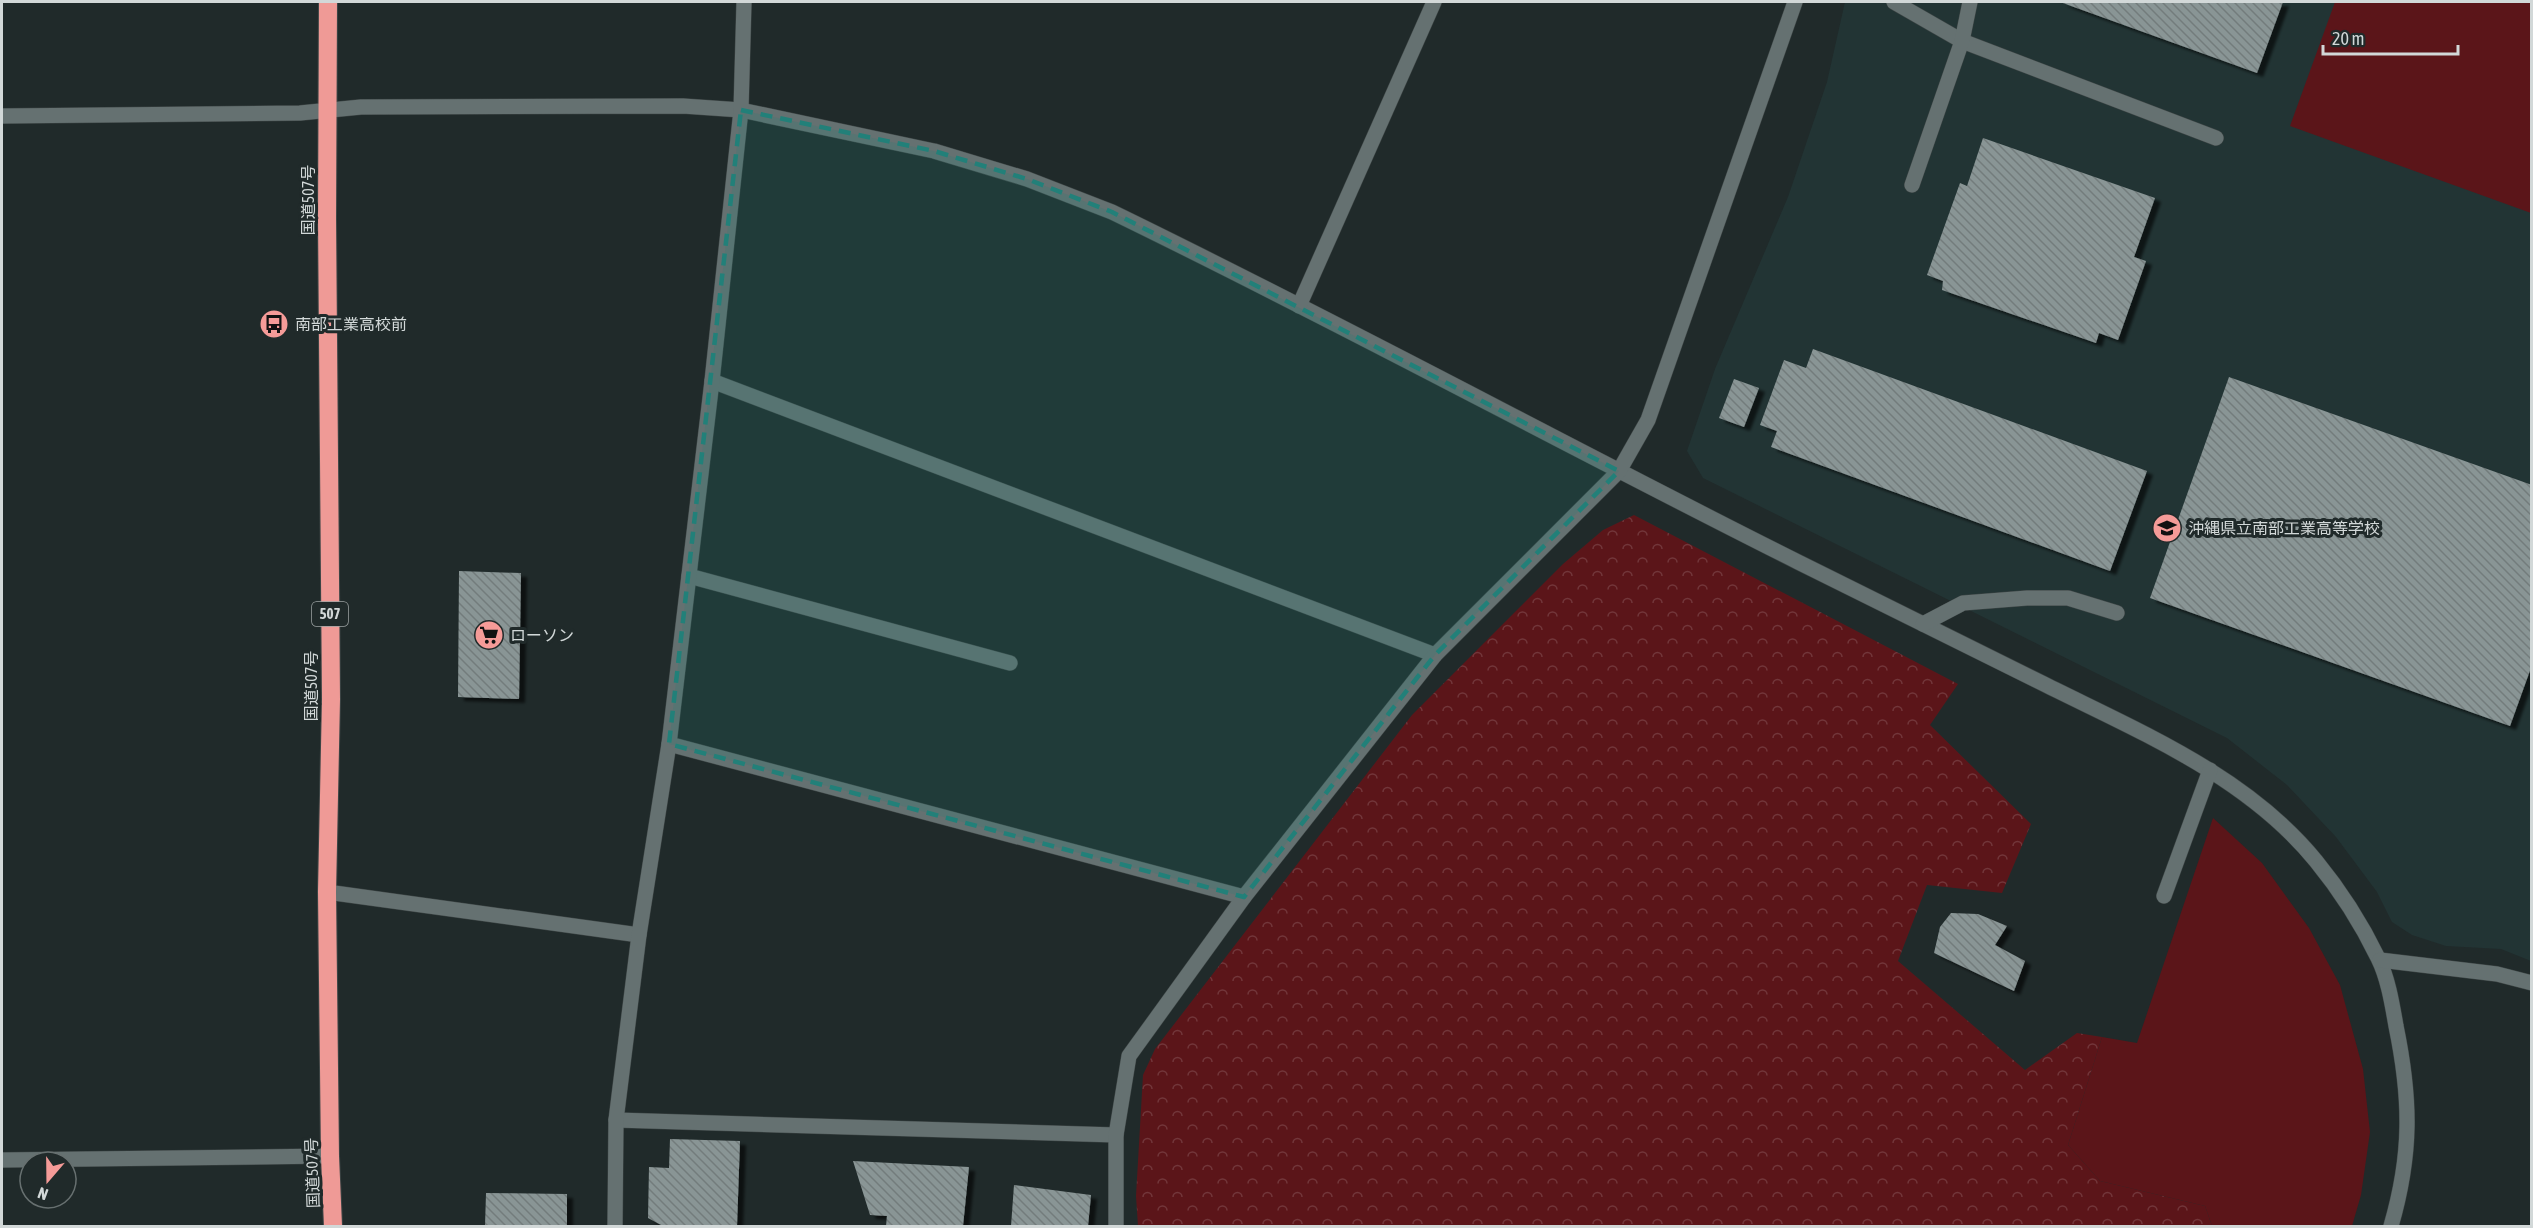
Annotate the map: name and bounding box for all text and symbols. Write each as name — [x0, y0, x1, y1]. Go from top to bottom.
scale bar — [2323, 18, 2458, 56]
text: 20 m — [2332, 28, 2364, 49]
street label: 国道507号 — [299, 165, 317, 235]
bus stop icon: 南部工業高校前 — [258, 308, 290, 340]
place label: 南部工業高校前 — [295, 315, 407, 333]
school or university icon: 沖縄県立南部工業高等学校 — [2151, 512, 2183, 544]
place label: 沖縄県立南部工業高等学校 — [2188, 519, 2380, 537]
road number: 507 — [312, 602, 348, 626]
supermarket icon: ローソン — [473, 619, 505, 651]
place label: ローソン — [510, 626, 574, 644]
street label: 国道507号 — [302, 651, 320, 721]
street label: 国道507号 — [302, 1137, 322, 1209]
north arrow — [18, 1150, 78, 1210]
text: N — [35, 1184, 50, 1204]

